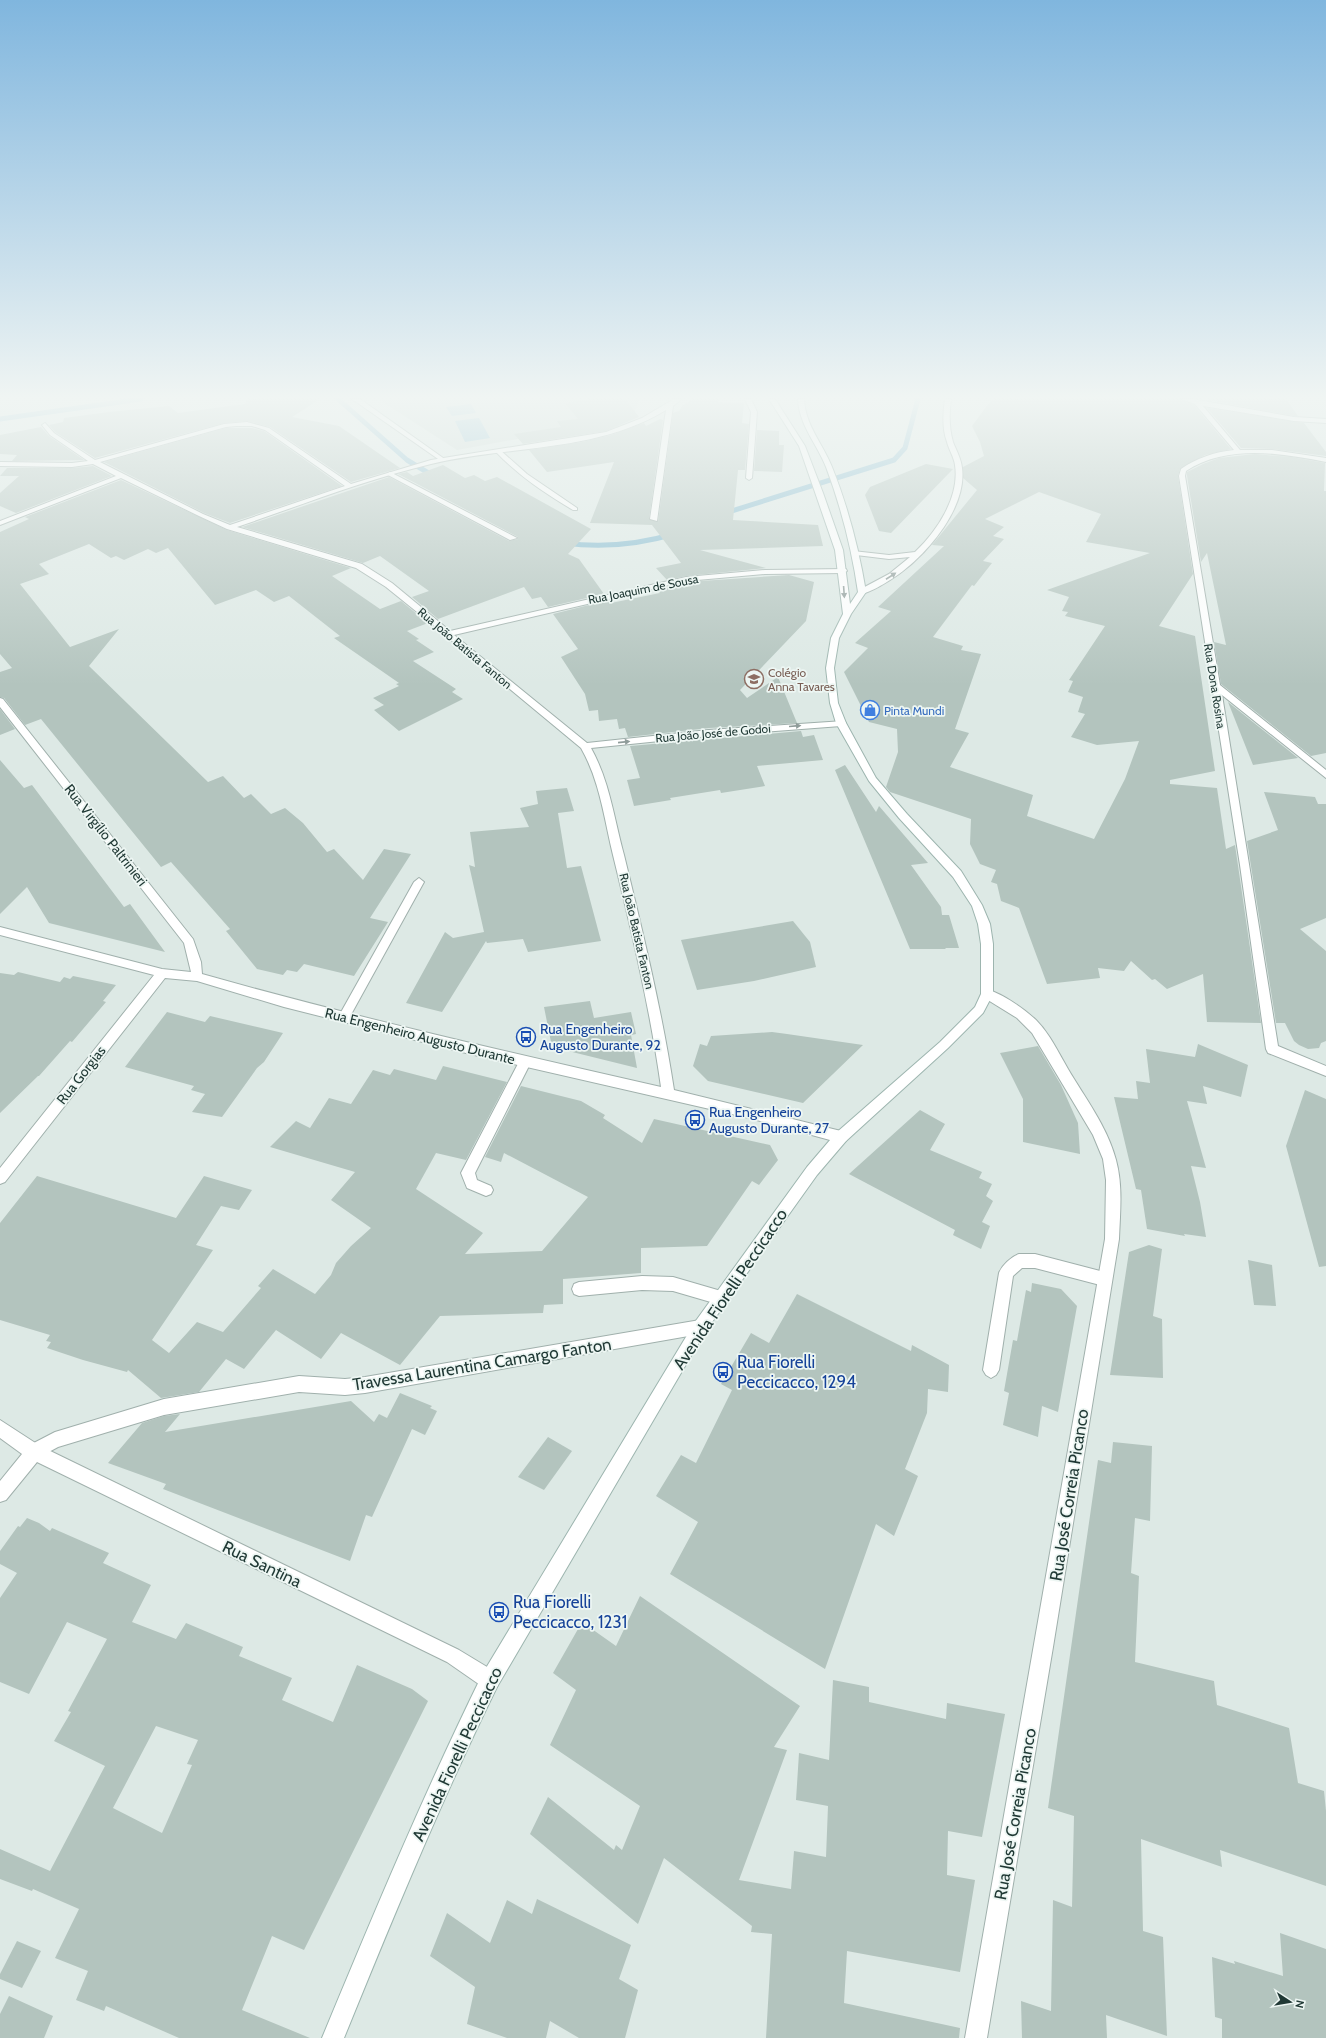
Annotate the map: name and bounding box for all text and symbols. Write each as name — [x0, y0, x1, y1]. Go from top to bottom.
street label: Rua Joaquim de Sousa — [587, 571, 700, 607]
one-way arrow — [886, 572, 897, 579]
one-way arrow — [841, 586, 848, 598]
street label: Rua João Batista Fanton — [415, 604, 515, 692]
street label: Rua Dona Rosina — [1201, 642, 1229, 730]
place label: Colégio Anna Tavares — [768, 665, 835, 694]
school or university icon: Colégio Anna Tavares — [743, 668, 765, 690]
shop icon: Pinta Mundi — [859, 699, 881, 721]
place label: Pinta Mundi — [884, 703, 944, 718]
street label: Rua João José de Godoi — [655, 720, 771, 746]
one-way arrow — [789, 722, 801, 729]
one-way arrow — [618, 738, 630, 745]
street label: Rua Virgílio Paltrinieri — [61, 780, 151, 890]
street label: Rua João Batista Fanton — [616, 872, 658, 991]
street label: Rua Engenheiro Augusto Durante — [323, 1004, 517, 1068]
place label: Rua Engenheiro Augusto Durante, 92 — [540, 1020, 661, 1054]
bus stop icon: Rua Engenheiro Augusto Durante, 92 — [515, 1026, 537, 1048]
street label: Rua Gorgias — [52, 1042, 110, 1108]
place label: Rua Engenheiro Augusto Durante, 27 — [709, 1103, 829, 1137]
bus stop icon: Rua Engenheiro Augusto Durante, 27 — [684, 1109, 706, 1131]
street label: Avenida Fiorelli Peccicacco — [669, 1205, 791, 1373]
street label: Travessa Laurentina Camargo Fanton — [351, 1334, 613, 1394]
place label: Rua Fiorelli Peccicacco, 1294 — [737, 1352, 856, 1392]
bus stop icon: Rua Fiorelli Peccicacco, 1294 — [712, 1361, 734, 1383]
street label: Rua José Correia Picanco — [1046, 1408, 1092, 1582]
street label: Rua Santina — [219, 1536, 306, 1592]
place label: Rua Fiorelli Peccicacco, 1231 — [513, 1592, 627, 1632]
bus stop icon: Rua Fiorelli Peccicacco, 1231 — [488, 1601, 510, 1623]
street label: Avenida Fiorelli Peccicacco — [408, 1664, 506, 1844]
street label: Rua José Correia Picanco — [990, 1727, 1040, 1901]
north arrow — [1270, 1982, 1310, 2022]
text: N — [1292, 1999, 1307, 2009]

